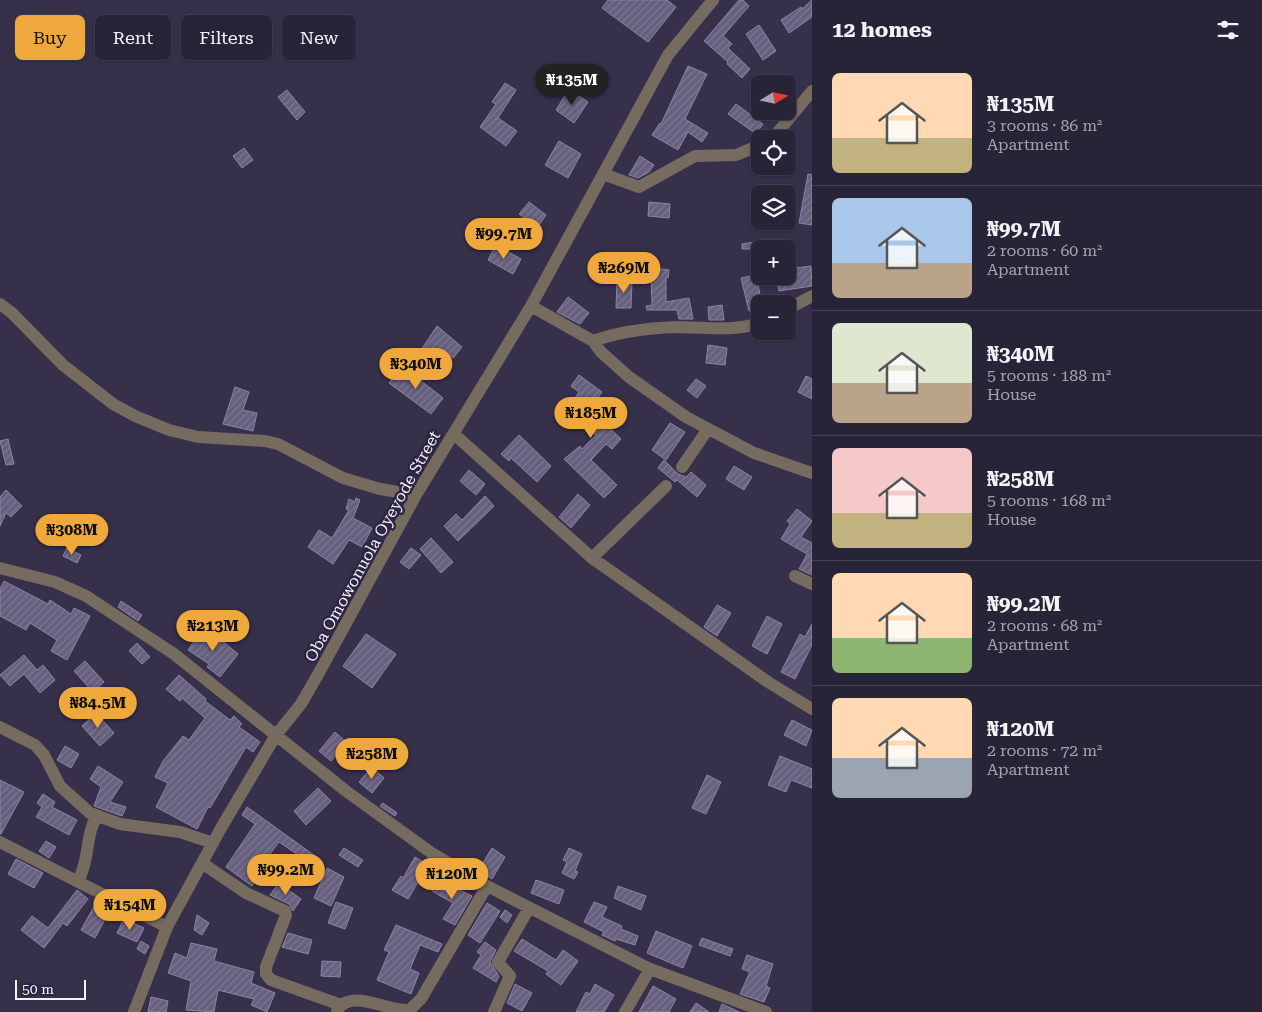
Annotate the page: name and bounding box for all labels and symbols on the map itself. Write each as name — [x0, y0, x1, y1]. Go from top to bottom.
pin: ₦135M — [537, 64, 607, 106]
north arrow — [751, 75, 796, 120]
pin: ₦99.7M — [463, 218, 545, 260]
pin: ₦269M — [589, 252, 659, 294]
pin: ₦340M — [381, 348, 451, 390]
pin: ₦185M — [556, 396, 626, 439]
street label: Oba Omowonuola Oyeyode Street — [301, 427, 444, 665]
pin: ₦308M — [37, 514, 107, 556]
pin: ₦213M — [178, 610, 248, 652]
pin: ₦84.5M — [57, 686, 139, 729]
pin: ₦258M — [337, 738, 407, 780]
pin: ₦99.2M — [245, 854, 327, 896]
pin: ₦120M — [417, 858, 487, 900]
pin: ₦154M — [95, 888, 165, 931]
scale bar — [15, 977, 86, 1000]

